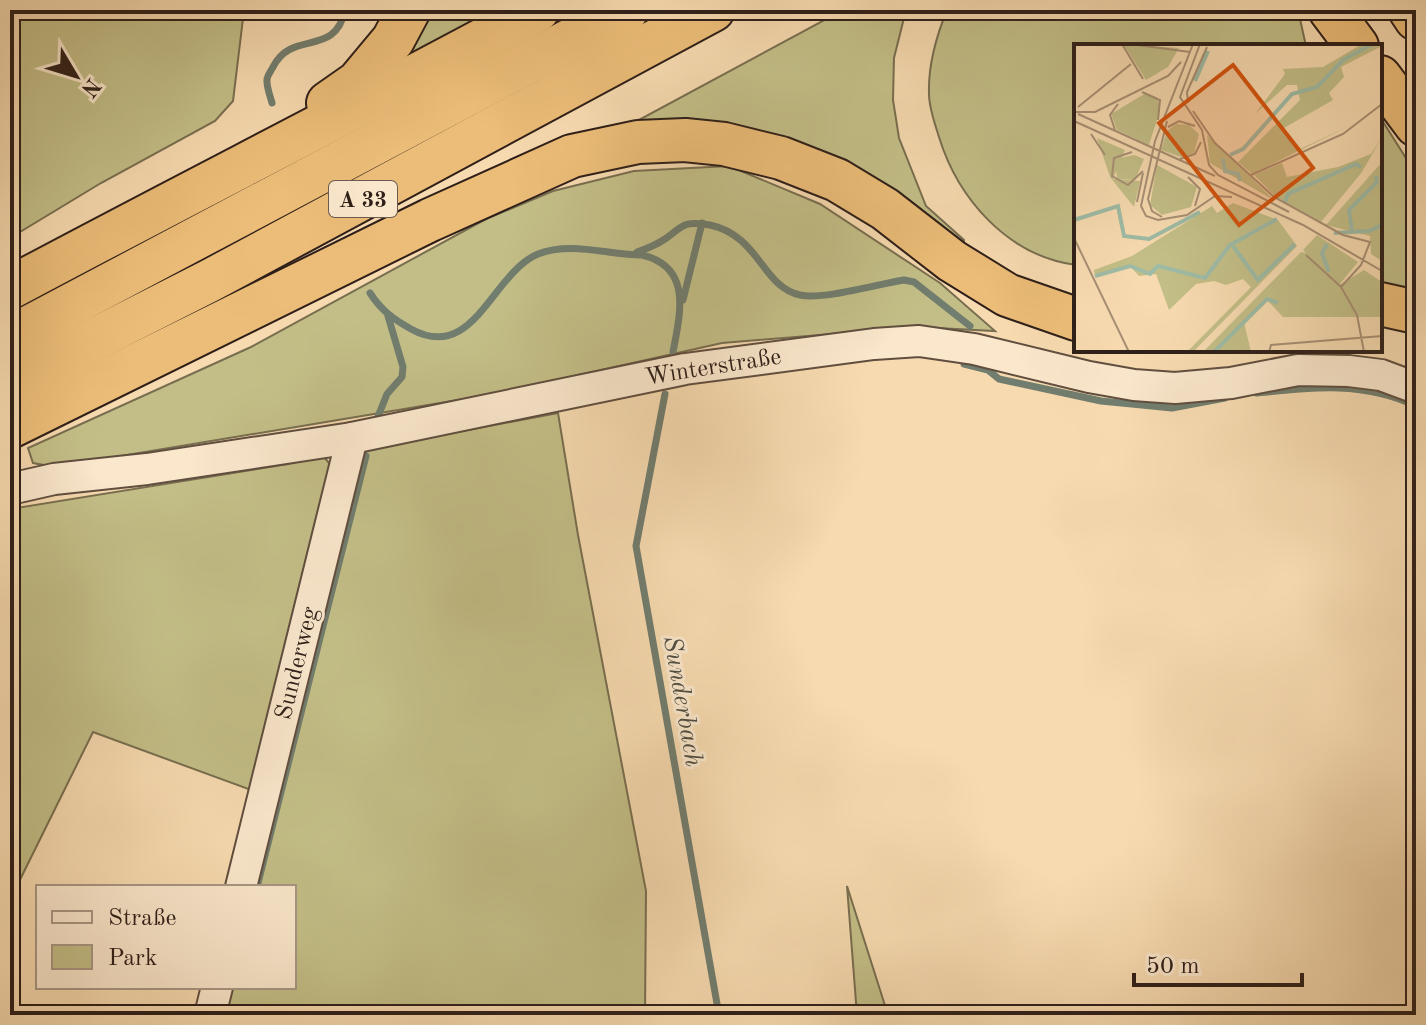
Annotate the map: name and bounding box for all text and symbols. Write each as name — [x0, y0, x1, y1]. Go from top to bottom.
north arrow — [36, 36, 116, 116]
inset map — [1074, 44, 1382, 352]
text: N — [76, 74, 104, 101]
road number: A 33 — [329, 181, 397, 217]
street label: Winterstraße — [644, 345, 783, 391]
street label: Sunderweg — [272, 604, 324, 722]
water label: Sunderbach — [658, 634, 706, 769]
legend — [36, 885, 296, 989]
text: Straße — [108, 907, 177, 931]
scale bar — [1134, 937, 1302, 987]
text: Park — [108, 947, 157, 971]
text: 50 m — [1146, 955, 1200, 979]

